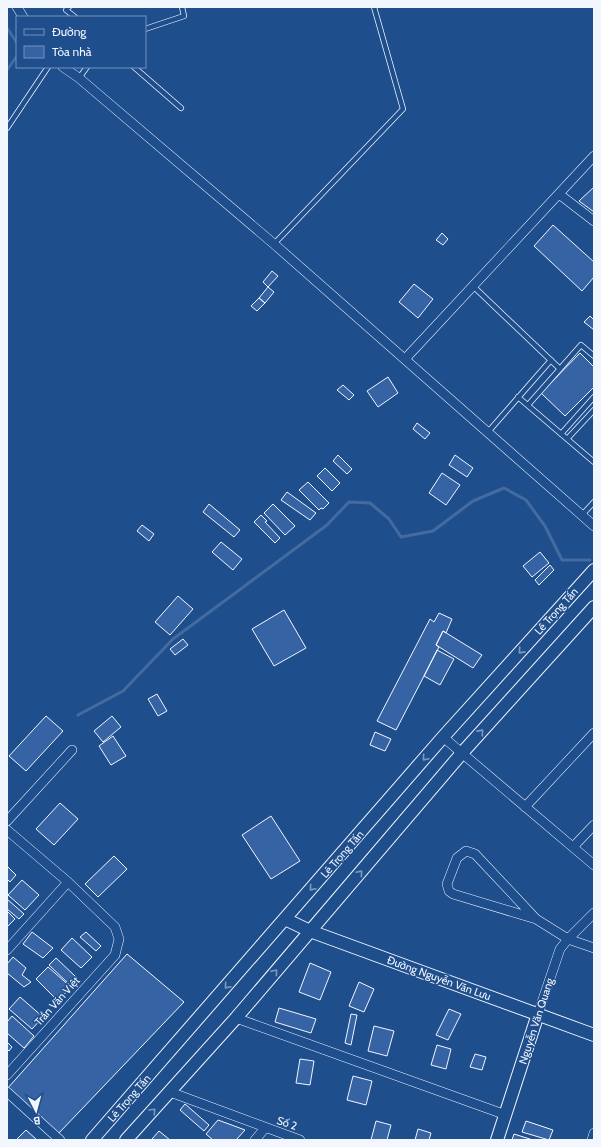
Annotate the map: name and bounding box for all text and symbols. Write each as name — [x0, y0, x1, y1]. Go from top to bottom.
legend — [16, 16, 146, 68]
text: Đường — [52, 24, 87, 39]
text: Tòa nhà — [52, 44, 92, 59]
street label: Lê Trọng Tấn — [531, 585, 581, 637]
one-way arrow — [519, 646, 526, 653]
one-way arrow — [476, 729, 483, 736]
one-way arrow — [423, 753, 430, 761]
street label: Lê Trọng Tấn — [318, 827, 366, 881]
one-way arrow — [355, 870, 362, 877]
one-way arrow — [310, 883, 317, 891]
street label: Đường Nguyễn Văn Lưu — [385, 953, 493, 1003]
one-way arrow — [271, 969, 278, 976]
street label: Trần Văn Việt — [31, 973, 83, 1028]
street label: Nguyễn Văn Quang — [515, 976, 557, 1066]
one-way arrow — [224, 981, 232, 989]
street label: Lê Trọng Tấn — [105, 1071, 153, 1125]
north arrow — [16, 1091, 56, 1131]
one-way arrow — [148, 1109, 155, 1116]
street label: Số 2 — [275, 1113, 299, 1133]
text: B — [33, 1114, 41, 1128]

